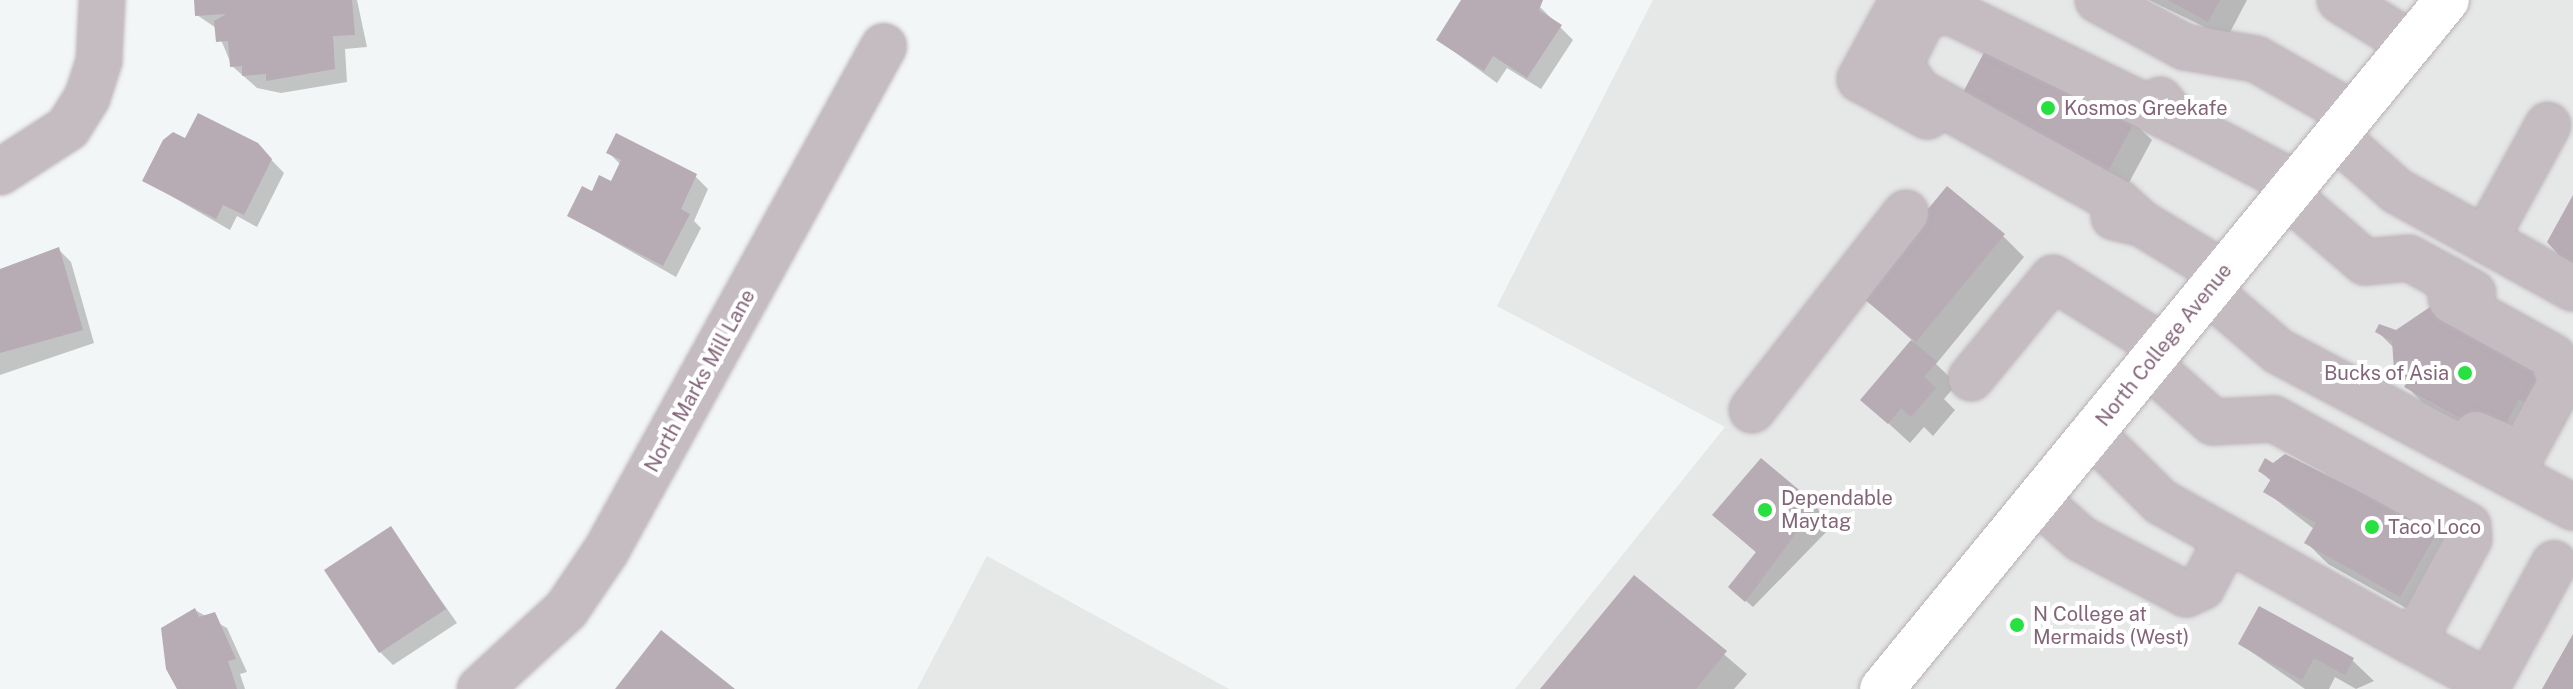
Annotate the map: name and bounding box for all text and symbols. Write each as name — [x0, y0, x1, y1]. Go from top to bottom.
place label: Kosmos Greekafe — [2064, 96, 2228, 120]
marker: Kosmos Greekafe — [2039, 99, 2057, 117]
street label: North College Avenue — [2091, 259, 2237, 431]
street label: North Marks Mill Lane — [640, 286, 760, 476]
place label: Bucks of Asia — [2324, 361, 2449, 385]
marker: Bucks of Asia — [2456, 364, 2474, 382]
place label: Dependable Maytag — [1781, 486, 1893, 533]
marker: Dependable Maytag — [1756, 501, 1774, 519]
place label: Taco Loco — [2388, 515, 2481, 539]
marker: Taco Loco — [2363, 518, 2381, 536]
place label: N College at Mermaids (West) — [2033, 602, 2189, 649]
marker: N College at Mermaids (West) — [2008, 616, 2026, 634]

